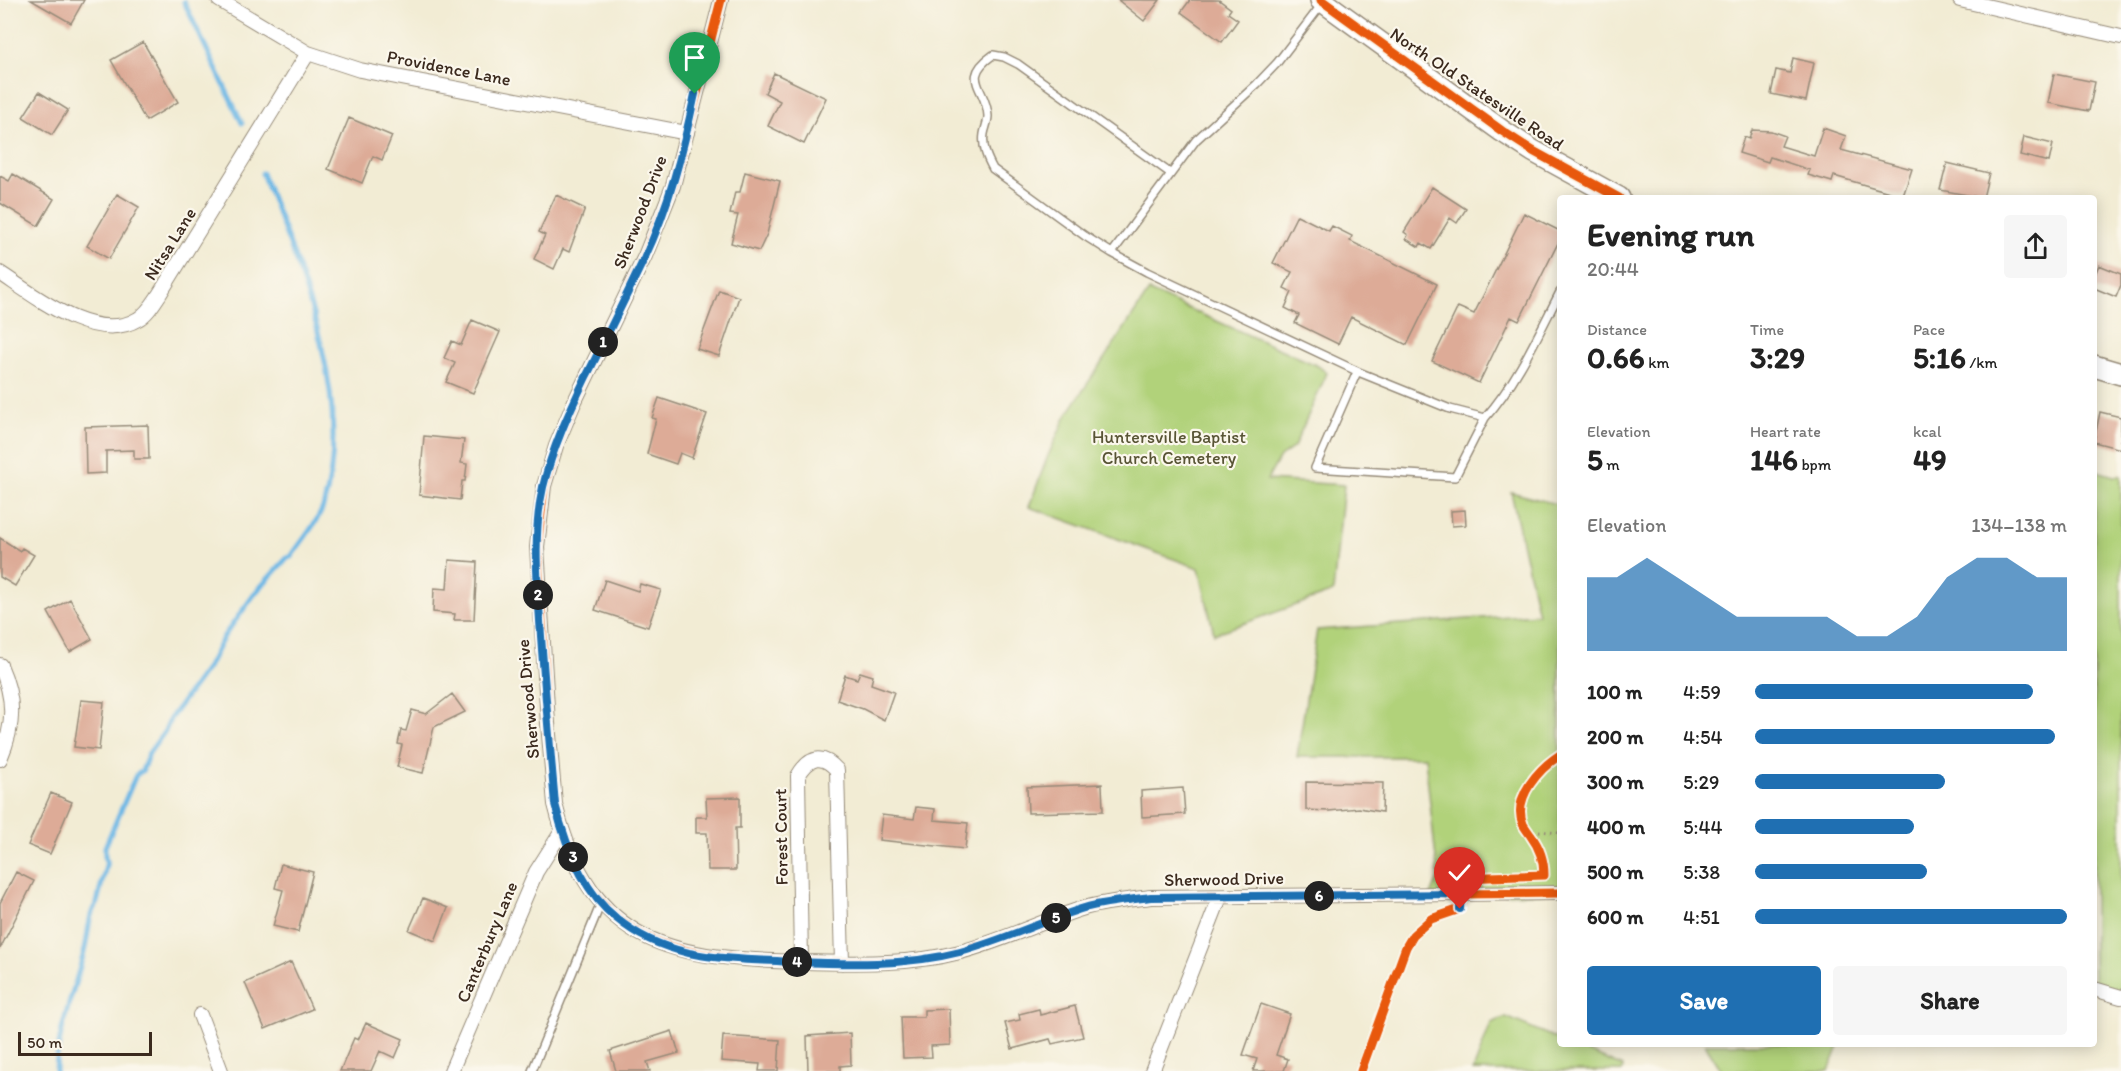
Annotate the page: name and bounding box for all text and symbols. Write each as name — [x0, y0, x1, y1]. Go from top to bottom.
street label: North Old Statesville Road — [1386, 23, 1568, 156]
pin — [669, 32, 720, 94]
icon: arrive — [678, 41, 711, 74]
street label: Providence Lane — [385, 45, 513, 91]
street label: Sherwood Drive — [608, 152, 672, 272]
street label: Nitsa Lane — [139, 204, 201, 284]
text: Evening run — [1587, 215, 1754, 254]
button: share — [2004, 215, 2067, 278]
text: 20:44 — [1587, 257, 1639, 281]
text: Distance — [1587, 320, 1647, 339]
text: Time — [1750, 320, 1784, 339]
text: Pace — [1913, 320, 1945, 339]
pin: 1 — [588, 327, 618, 357]
text: 1 — [599, 332, 607, 351]
text: 0.66 — [1587, 339, 1645, 376]
text: 3:29 — [1750, 339, 1805, 376]
text: 5:16 — [1913, 339, 1966, 376]
text: km — [1645, 353, 1669, 372]
text: /km — [1966, 353, 1997, 372]
text: Elevation — [1587, 422, 1651, 441]
text: Heart rate — [1750, 422, 1821, 441]
text: kcal — [1913, 422, 1941, 441]
park label: Huntersville Baptist Church Cemetery — [1092, 426, 1246, 469]
text: 5 — [1587, 441, 1603, 478]
text: 146 — [1750, 441, 1798, 478]
text: 49 — [1913, 441, 1947, 478]
text: m — [1603, 455, 1620, 474]
text: bpm — [1798, 455, 1831, 474]
text: Elevation — [1587, 513, 1666, 537]
text: 134–138 m — [1971, 513, 2067, 537]
pin: 2 — [523, 580, 553, 610]
text: 2 — [534, 585, 542, 604]
street label: Sherwood Drive — [512, 638, 544, 760]
text: 100 m — [1587, 680, 1642, 704]
text: 4:59 — [1683, 680, 1721, 704]
text: 200 m — [1587, 725, 1643, 749]
text: 4:54 — [1683, 725, 1722, 749]
text: 300 m — [1587, 770, 1644, 794]
text: 5:29 — [1683, 770, 1719, 794]
street label: Forest Court — [769, 788, 793, 886]
text: 400 m — [1587, 815, 1645, 839]
text: 5:44 — [1683, 815, 1722, 839]
pin: 3 — [558, 842, 588, 872]
text: 3 — [569, 847, 577, 866]
pin — [1434, 847, 1485, 909]
icon: check — [1443, 856, 1476, 889]
text: 500 m — [1587, 860, 1643, 884]
text: 5:38 — [1683, 860, 1720, 884]
street label: Sherwood Drive — [1164, 867, 1284, 891]
street label: Canterbury Lane — [452, 878, 522, 1006]
pin: 6 — [1304, 881, 1334, 911]
text: 6 — [1315, 886, 1323, 905]
pin: 5 — [1041, 903, 1071, 933]
text: 600 m — [1587, 905, 1644, 929]
text: 4:51 — [1683, 905, 1720, 929]
text: 5 — [1052, 908, 1060, 927]
pin: 4 — [782, 947, 812, 977]
text: 4 — [792, 952, 802, 971]
button: Save — [1587, 966, 1821, 1035]
button: Share — [1833, 966, 2067, 1035]
scale bar — [18, 1029, 152, 1056]
text: 50 m — [27, 1033, 62, 1052]

